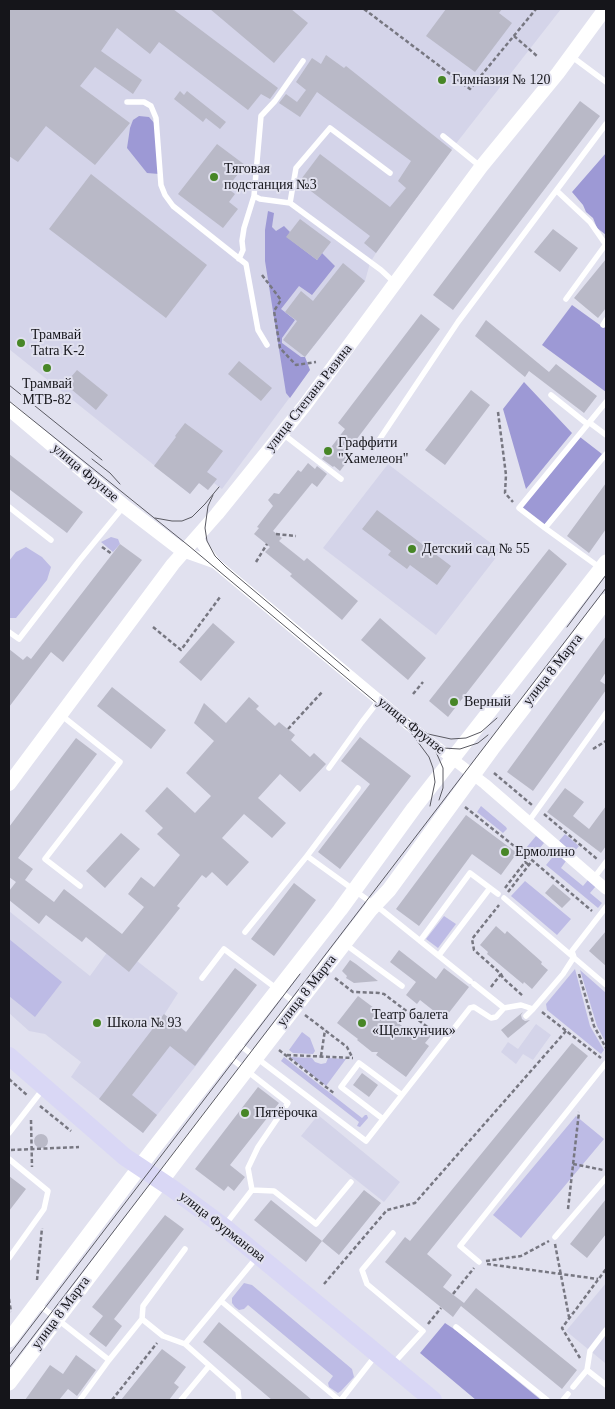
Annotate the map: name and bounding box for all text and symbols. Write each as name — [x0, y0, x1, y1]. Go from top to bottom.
place label: Гимназия № 120 — [452, 72, 550, 88]
marker: Гимназия № 120 — [436, 74, 448, 86]
place label: Тяговая подстанция №3 — [224, 161, 317, 193]
marker: Тяговая подстанция №3 — [208, 171, 220, 183]
place label: Трамвай Tatra K-2 — [31, 327, 85, 360]
marker: Трамвай Tatra K-2 — [15, 337, 27, 349]
street label: улица Степана Разина — [262, 341, 356, 455]
marker: Трамвай МТВ-82 — [41, 362, 53, 374]
place label: Трамвай МТВ-82 — [22, 376, 72, 408]
place label: Граффити "Хамелеон" — [338, 435, 409, 468]
street label: улица Фрунзе — [48, 440, 122, 506]
marker: Граффити "Хамелеон" — [322, 445, 334, 457]
place label: Детский сад № 55 — [422, 541, 530, 557]
marker: Детский сад № 55 — [406, 543, 418, 555]
street label: улица 8 Марта — [520, 631, 586, 709]
street label: улица Фрунзе — [374, 694, 448, 758]
place label: Верный — [464, 694, 511, 710]
marker: Верный — [448, 696, 460, 708]
place label: Ермолино — [515, 844, 575, 860]
marker: Ермолино — [499, 846, 511, 858]
street label: улица 8 Марта — [274, 952, 340, 1030]
place label: Театр балета «Щелкунчик» — [372, 1007, 456, 1040]
place label: Школа № 93 — [107, 1015, 182, 1031]
marker: Школа № 93 — [91, 1017, 103, 1029]
marker: Театр балета «Щелкунчик» — [356, 1017, 368, 1029]
place label: Пятёрочка — [255, 1105, 317, 1121]
marker: Пятёрочка — [239, 1107, 251, 1119]
street label: улица Фурманова — [175, 1188, 269, 1266]
street label: улица 8 Марта — [28, 1273, 94, 1353]

